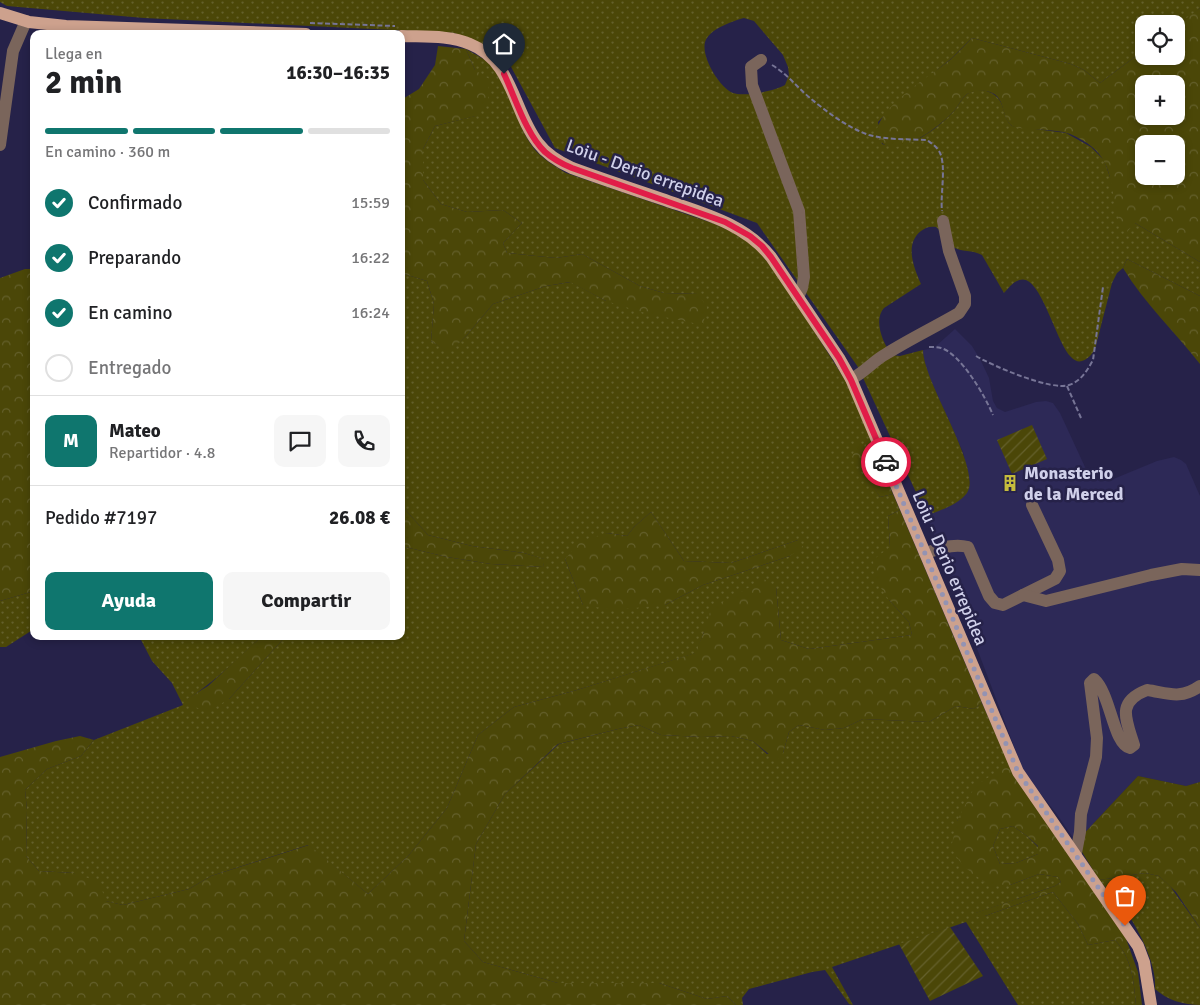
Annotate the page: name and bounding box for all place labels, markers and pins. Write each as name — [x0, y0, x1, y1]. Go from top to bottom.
pin — [483, 23, 525, 74]
place label: Monasterio de la Merced — [1024, 462, 1124, 505]
building icon: Monasterio de la Merced — [1000, 473, 1020, 493]
pin — [1104, 875, 1146, 926]

